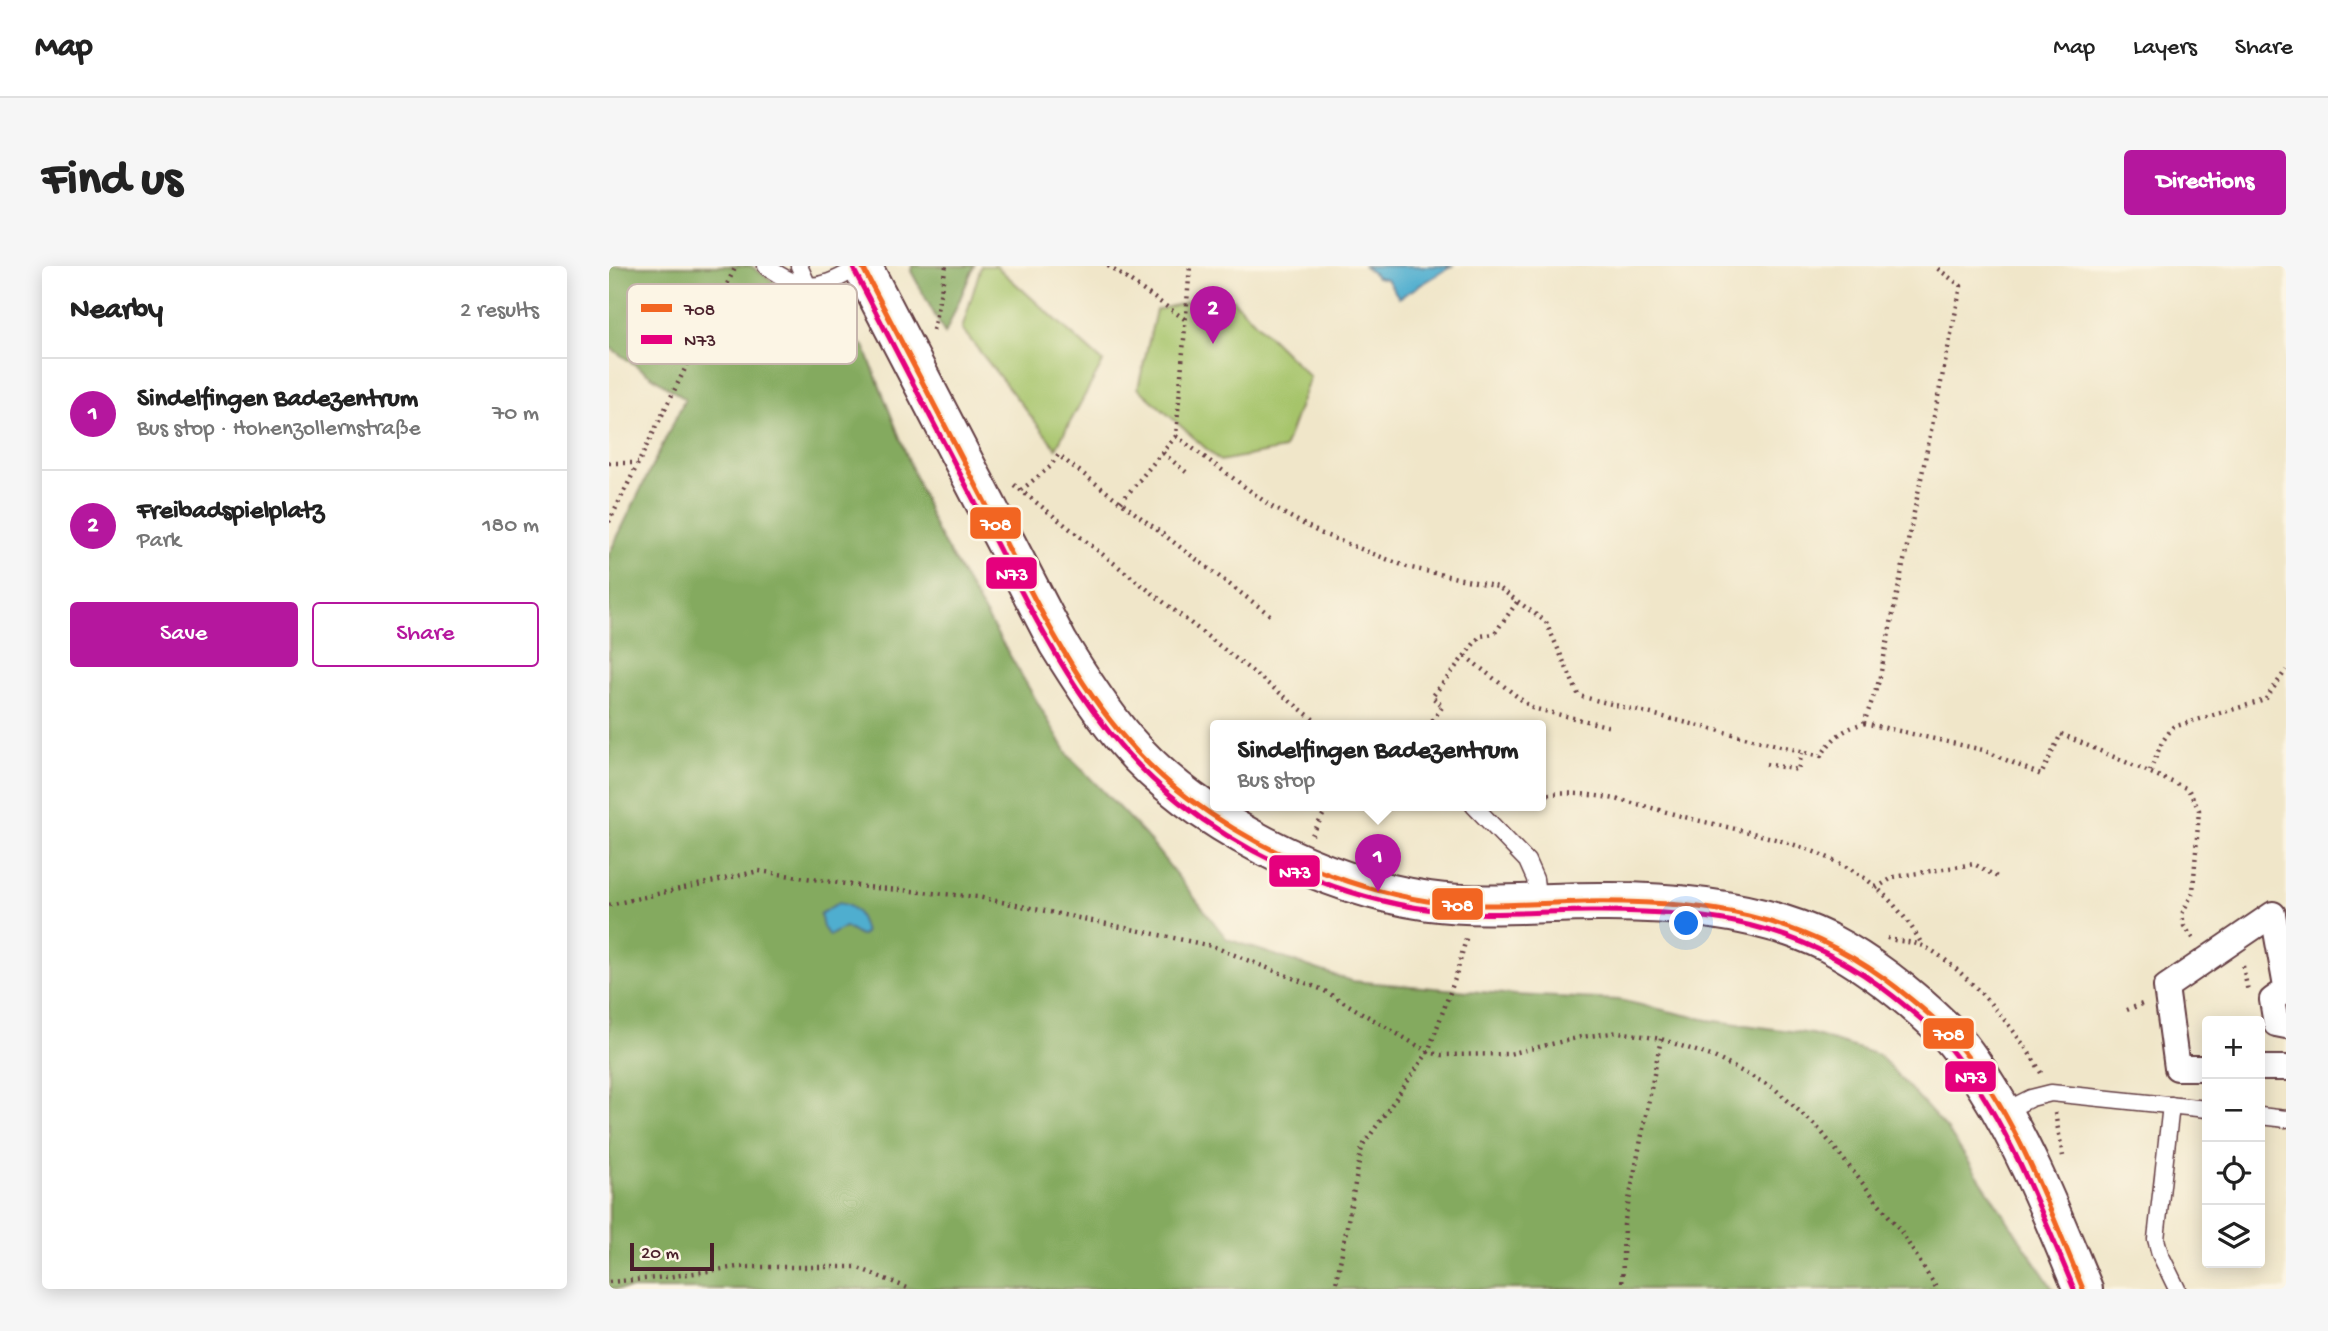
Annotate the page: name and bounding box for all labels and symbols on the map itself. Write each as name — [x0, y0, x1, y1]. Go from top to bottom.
legend — [627, 284, 857, 364]
pin: 2 — [1190, 286, 1236, 344]
text: 708 — [683, 300, 715, 323]
text: N73 — [684, 331, 716, 354]
line badge: 708 — [969, 506, 1022, 540]
text: 708 — [979, 515, 1012, 538]
line badge: N73 — [985, 556, 1038, 590]
text: N73 — [996, 565, 1028, 588]
pin: 1 — [1355, 834, 1401, 892]
line badge: N73 — [1268, 854, 1321, 888]
text: N73 — [1279, 863, 1311, 886]
line badge: 708 — [1431, 887, 1484, 921]
text: 708 — [1441, 896, 1474, 919]
your location — [1669, 906, 1703, 940]
line badge: 708 — [1922, 1017, 1975, 1050]
text: 708 — [1932, 1025, 1965, 1048]
line badge: N73 — [1944, 1060, 1997, 1093]
text: N73 — [1955, 1068, 1987, 1091]
scale bar — [630, 1240, 714, 1272]

